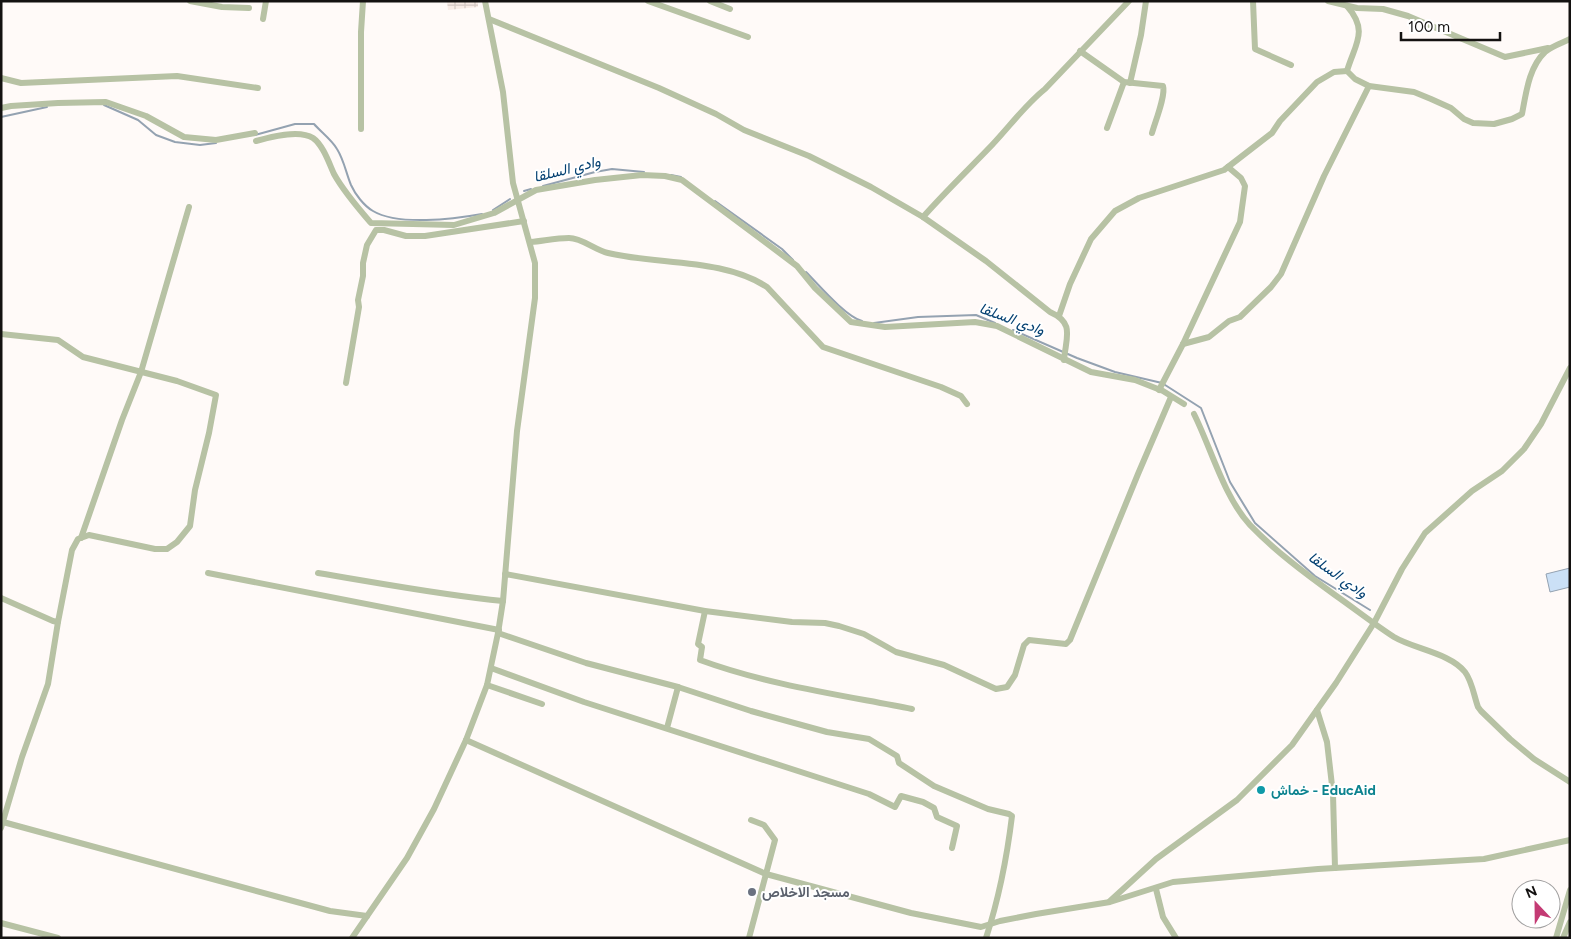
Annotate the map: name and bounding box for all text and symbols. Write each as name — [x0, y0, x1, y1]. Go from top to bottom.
scale bar — [1401, 10, 1500, 42]
text: 100 m — [1408, 18, 1450, 36]
water label: وادي السلقا — [532, 152, 603, 189]
water label: وادي السلقا — [976, 299, 1047, 342]
water label: وادي السلقا — [1303, 548, 1371, 605]
place label: خماش - EducAid — [1271, 782, 1376, 799]
marker: خماش - EducAid — [1255, 784, 1267, 796]
north arrow — [1511, 879, 1561, 929]
text: N — [1523, 883, 1540, 902]
place label: مسجد الاخلاص — [762, 884, 850, 901]
marker: مسجد الاخلاص — [746, 886, 758, 898]

